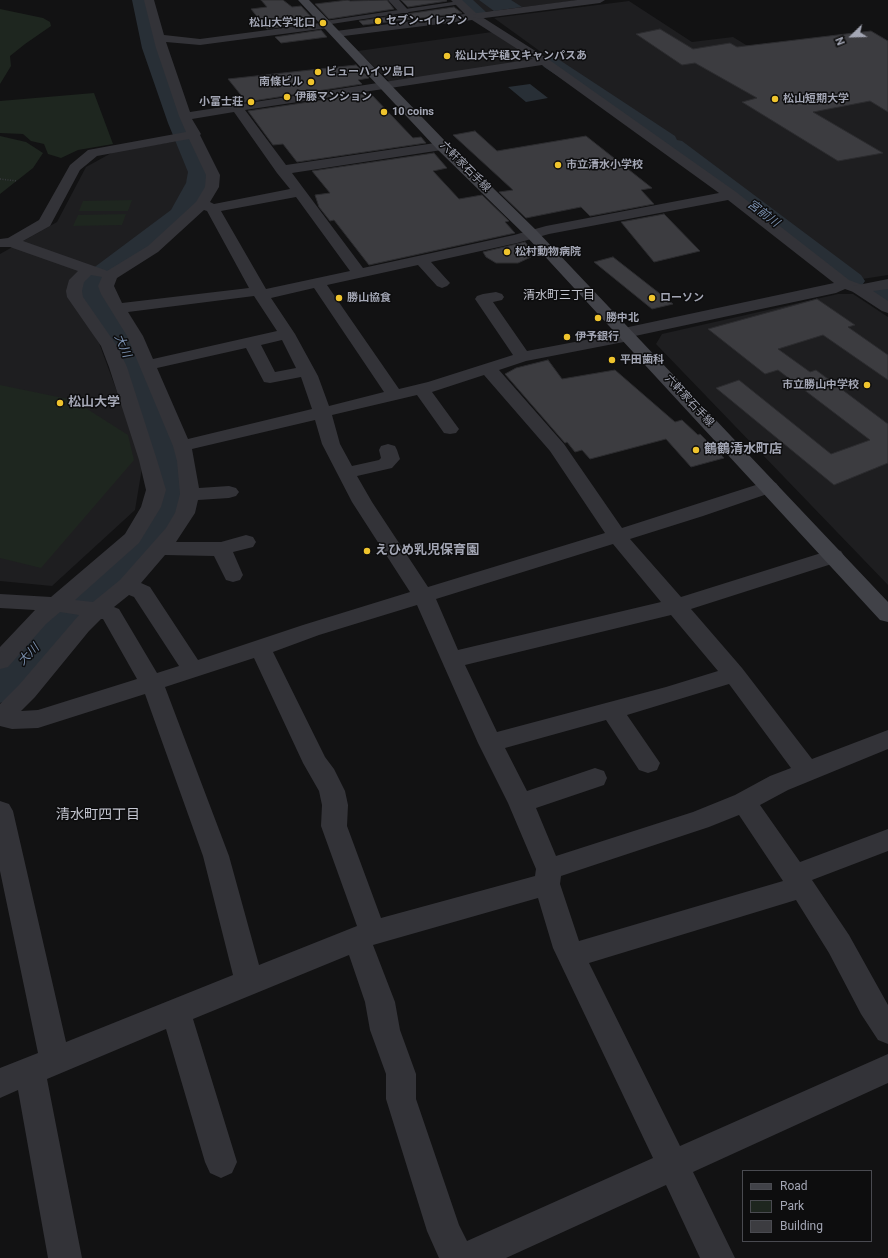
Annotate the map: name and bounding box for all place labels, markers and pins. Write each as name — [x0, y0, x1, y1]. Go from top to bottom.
place label: セブン-イレブン — [386, 14, 467, 28]
place label: 松山大学北口 — [249, 16, 315, 30]
marker: セブン-イレブン — [373, 16, 383, 26]
marker: 松山大学北口 — [318, 18, 328, 28]
place label: 松山大学樋又キャンパスあ — [455, 49, 587, 63]
marker: 松山大学樋又キャンパスあ — [442, 51, 452, 61]
place label: ビューハイツ島口 — [326, 65, 414, 79]
marker: ビューハイツ島口 — [313, 67, 323, 77]
place label: 南條ビル — [259, 75, 303, 89]
marker: 南條ビル — [306, 77, 316, 87]
place label: 伊藤マンション — [295, 90, 372, 104]
marker: 伊藤マンション — [282, 92, 292, 102]
place label: 松山短期大学 — [783, 92, 849, 106]
marker: 松山短期大学 — [770, 94, 780, 104]
place label: 小富士荘 — [199, 95, 243, 109]
marker: 小富士荘 — [246, 97, 256, 107]
place label: 10 coins — [392, 105, 434, 119]
marker: 10 coins — [379, 107, 389, 117]
place label: 市立清水小学校 — [566, 158, 643, 172]
marker: 市立清水小学校 — [553, 160, 563, 170]
place label: 松村動物病院 — [515, 245, 581, 259]
marker: 松村動物病院 — [502, 247, 512, 257]
place label: 勝山協食 — [347, 291, 391, 305]
place label: ローソン — [660, 291, 704, 305]
marker: 勝山協食 — [334, 293, 344, 303]
marker: ローソン — [647, 293, 657, 303]
place label: 勝中北 — [606, 311, 639, 325]
marker: 勝中北 — [593, 313, 603, 323]
place label: 伊予銀行 — [575, 330, 619, 344]
marker: 伊予銀行 — [562, 332, 572, 342]
place label: 平田歯科 — [620, 353, 664, 367]
marker: 平田歯科 — [607, 355, 617, 365]
place label: 市立勝山中学校 — [782, 378, 859, 392]
marker: 市立勝山中学校 — [862, 380, 872, 390]
place label: 松山大学 — [68, 395, 120, 411]
marker: 松山大学 — [55, 398, 65, 408]
place label: 鶴鶴清水町店 — [704, 442, 782, 458]
marker: 鶴鶴清水町店 — [691, 445, 701, 455]
place label: えひめ乳児保育園 — [375, 543, 479, 559]
marker: えひめ乳児保育園 — [362, 546, 372, 556]

